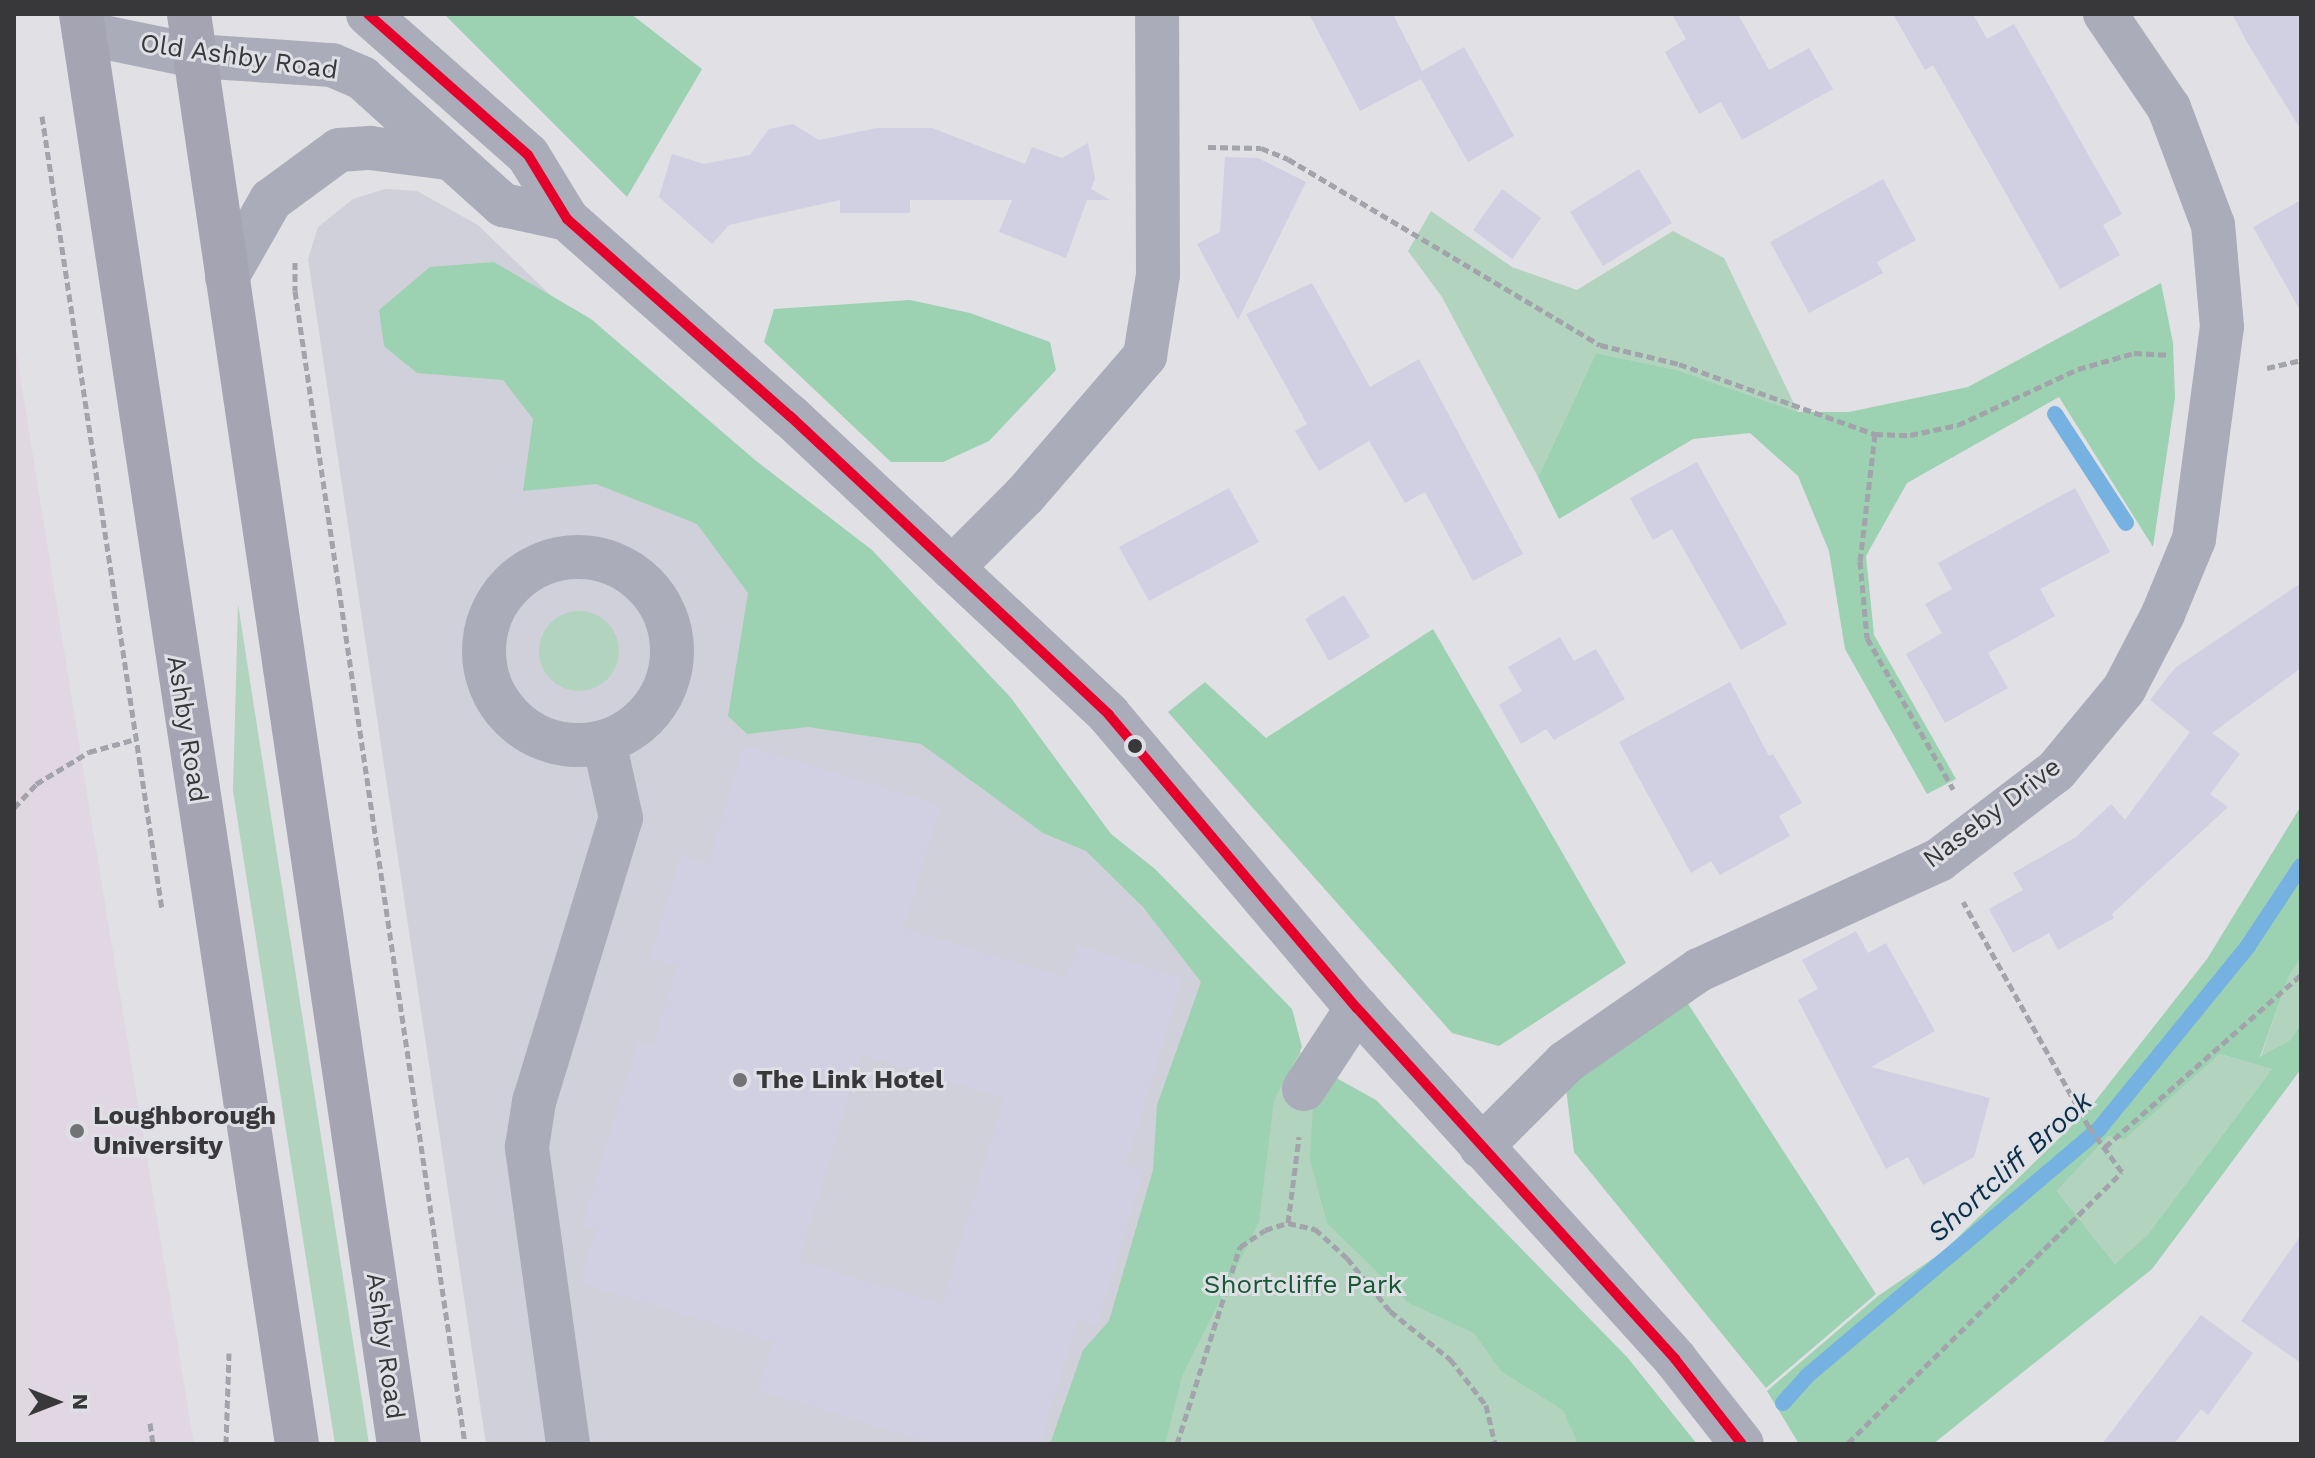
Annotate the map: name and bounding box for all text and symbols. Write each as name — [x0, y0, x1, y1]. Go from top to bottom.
street label: Old Ashby Road — [137, 28, 341, 86]
street label: Ashby Road — [160, 653, 214, 805]
unlabelled marker — [1127, 738, 1143, 754]
street label: Naseby Drive — [1917, 751, 2067, 875]
place label: The Link Hotel — [756, 1064, 944, 1096]
marker: The Link Hotel — [731, 1071, 749, 1089]
water label: Shortcliff Brook — [1921, 1084, 2099, 1250]
place label: Loughborough University — [93, 1100, 276, 1162]
marker: Loughborough University — [68, 1122, 86, 1140]
park label: Shortcliffe Park — [1204, 1269, 1402, 1301]
street label: Ashby Road — [359, 1270, 411, 1422]
north arrow — [16, 1362, 96, 1442]
text: N — [68, 1394, 93, 1410]

